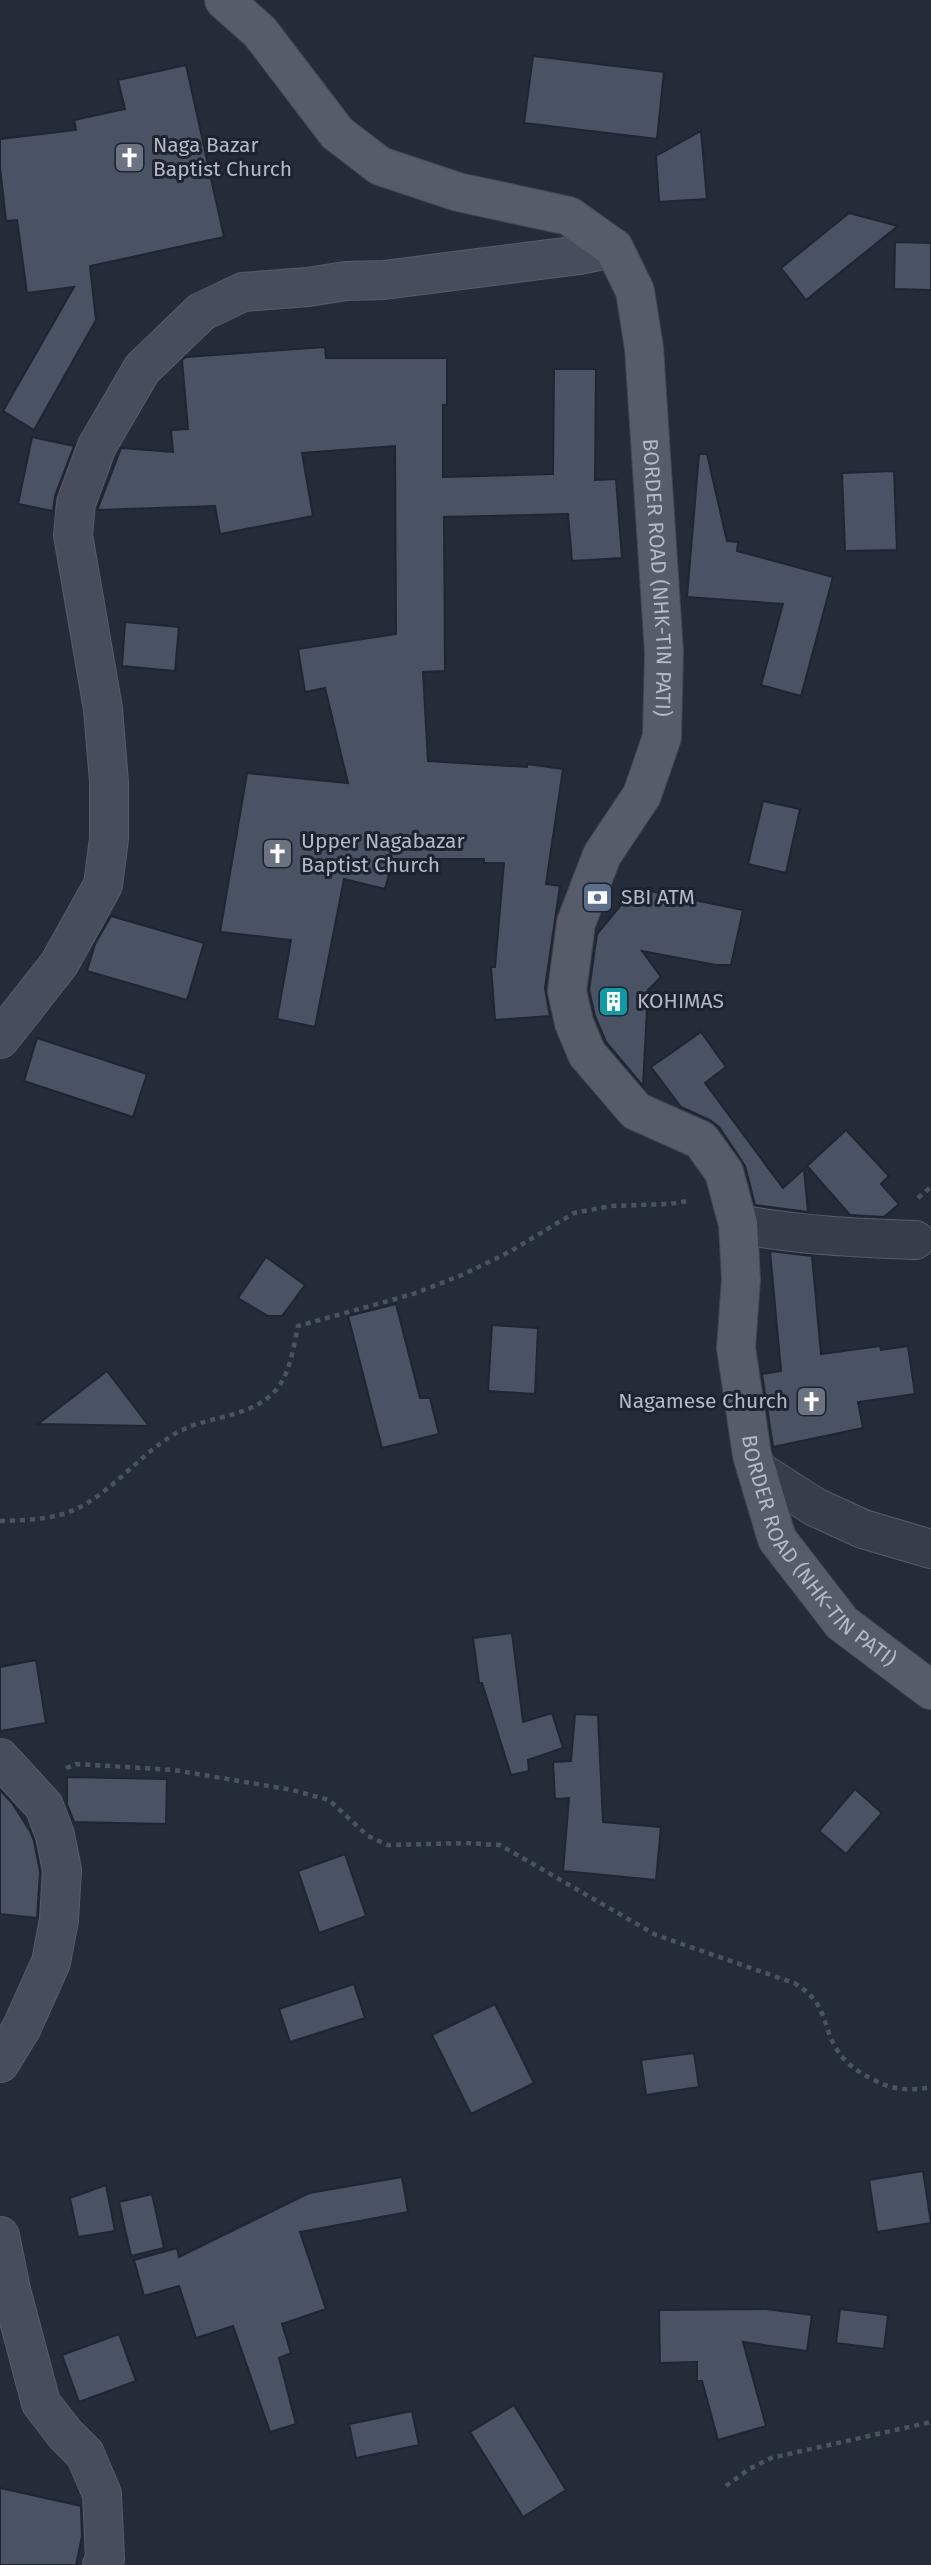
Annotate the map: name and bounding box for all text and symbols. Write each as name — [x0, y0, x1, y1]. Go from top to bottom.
place label: Naga Bazar Baptist Church — [153, 132, 292, 182]
church icon: Naga Bazar Baptist Church — [113, 140, 147, 174]
street label: BORDER ROAD (NHK-TIN PATI) — [637, 438, 677, 717]
place label: Upper Nagabazar Baptist Church — [301, 828, 465, 878]
church icon: Upper Nagabazar Baptist Church — [261, 836, 295, 870]
bank icon: SBI ATM — [581, 880, 615, 914]
place label: SBI ATM — [621, 884, 695, 910]
building icon: KOHIMAS — [597, 984, 631, 1018]
place label: KOHIMAS — [637, 988, 724, 1014]
church icon: Nagamese Church — [794, 1384, 828, 1418]
place label: Nagamese Church — [618, 1388, 788, 1414]
street label: BORDER ROAD (NHK-TIN PATI) — [736, 1433, 901, 1672]

